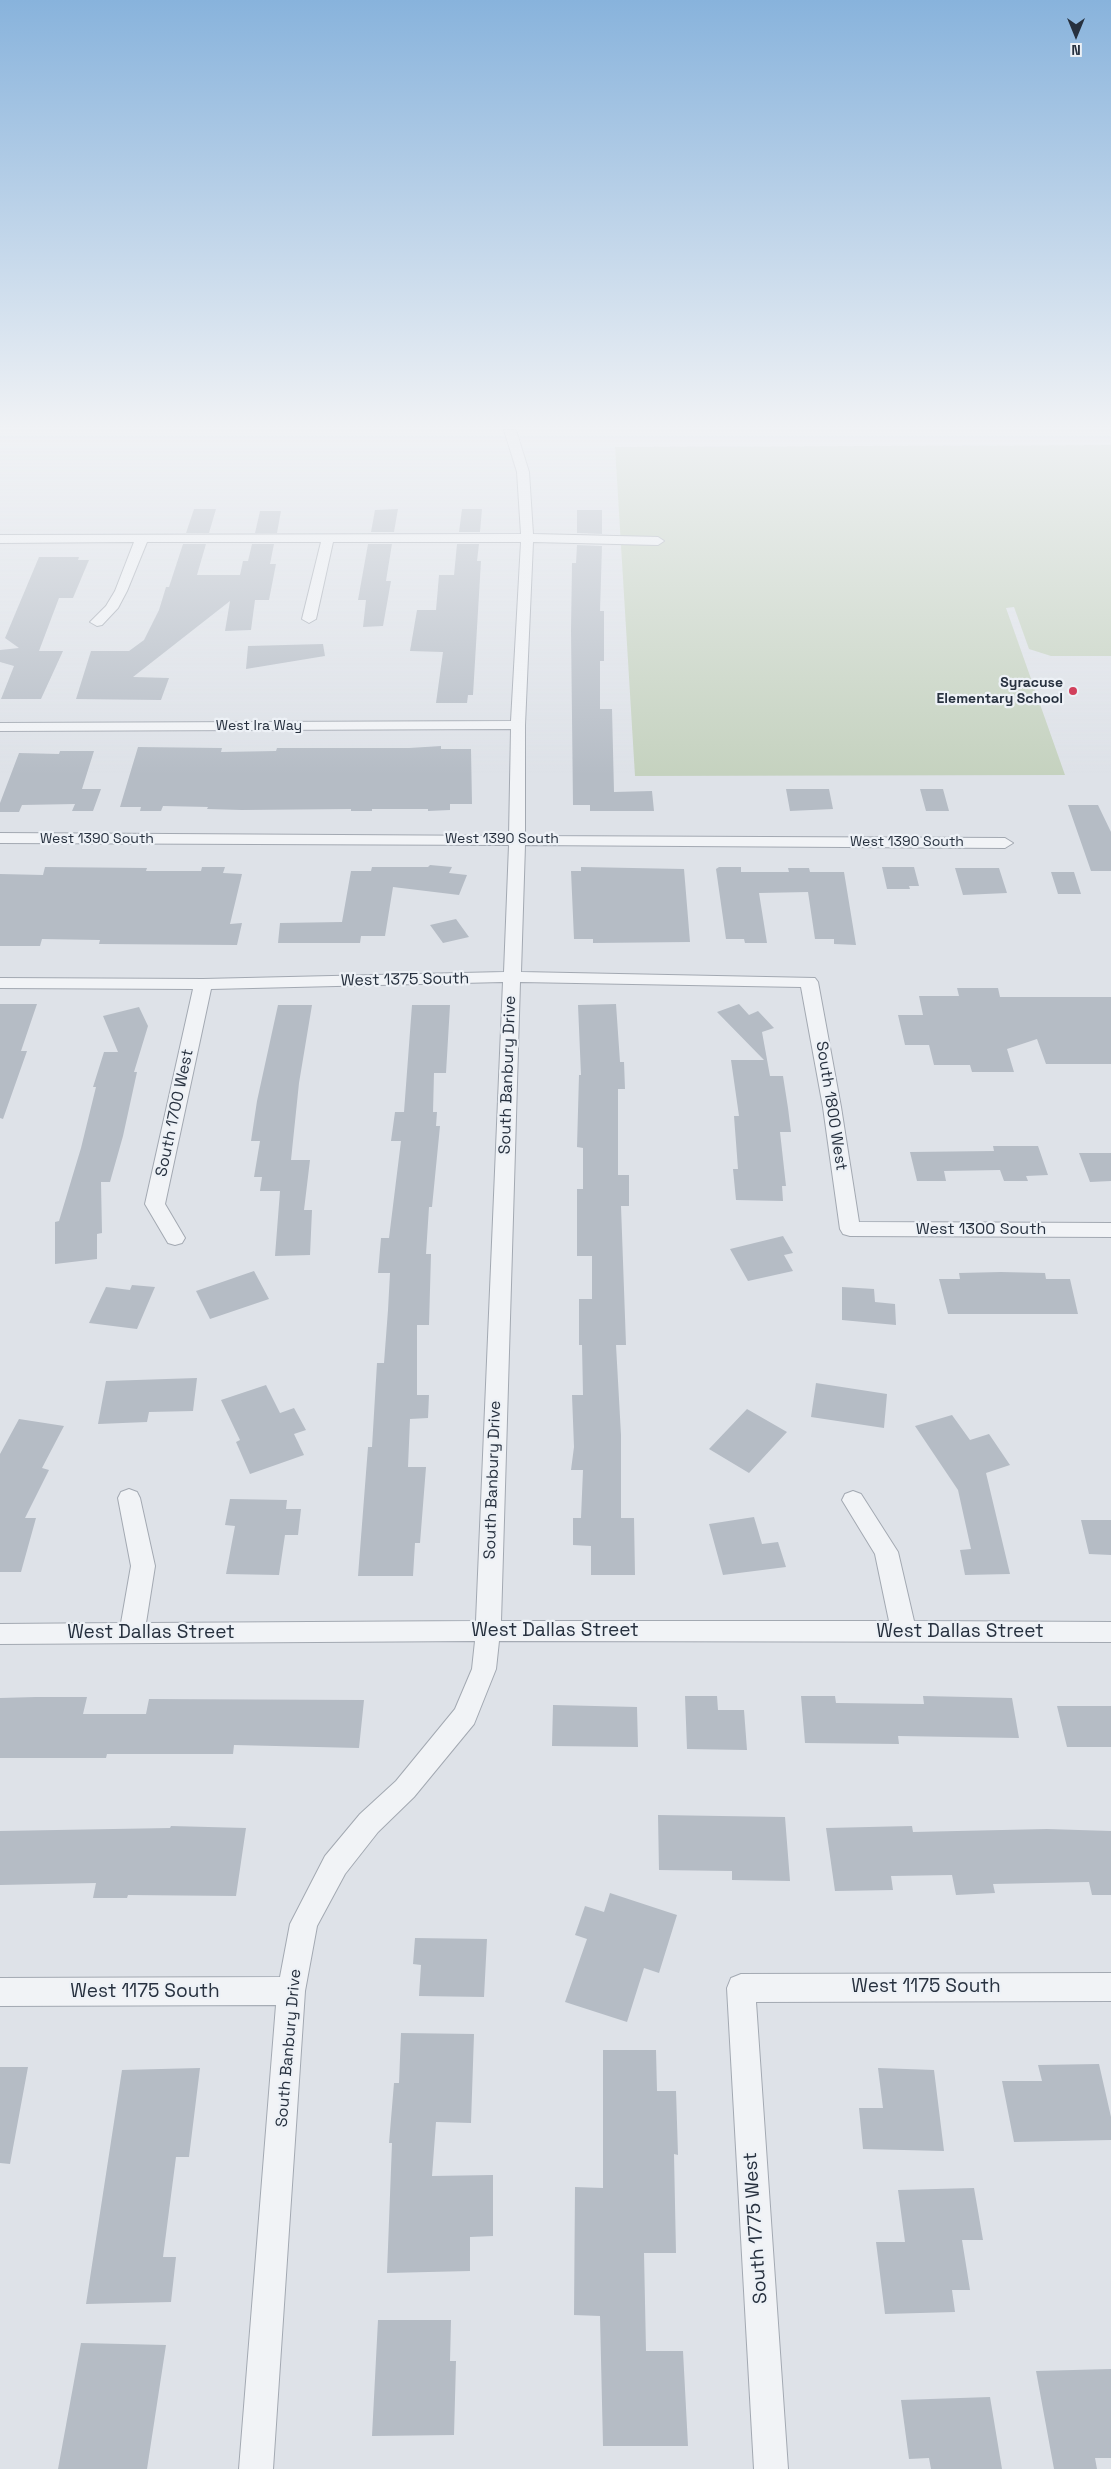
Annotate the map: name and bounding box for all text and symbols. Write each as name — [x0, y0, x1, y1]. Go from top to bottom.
north arrow — [1051, 10, 1101, 60]
text: N — [1071, 41, 1081, 59]
place label: Syracuse Elementary School — [937, 675, 1063, 708]
marker: Syracuse Elementary School — [1067, 685, 1079, 697]
street label: West Ira Way — [216, 718, 302, 734]
street label: West 1390 South — [40, 831, 154, 847]
street label: West 1390 South — [445, 831, 559, 847]
street label: West 1390 South — [850, 834, 964, 850]
street label: West 1375 South — [340, 969, 470, 991]
street label: South Banbury Drive — [496, 995, 520, 1155]
street label: South 1800 West — [811, 1040, 851, 1172]
street label: South 1700 West — [152, 1048, 198, 1178]
street label: West 1300 South — [916, 1220, 1046, 1240]
street label: South Banbury Drive — [481, 1400, 505, 1560]
street label: West Dallas Street — [471, 1620, 639, 1642]
street label: West Dallas Street — [876, 1621, 1044, 1643]
street label: West Dallas Street — [67, 1622, 235, 1644]
street label: South Banbury Drive — [273, 1968, 305, 2128]
street label: West 1175 South — [851, 1976, 1001, 1998]
street label: West 1175 South — [70, 1981, 220, 2003]
street label: South 1775 West — [739, 2151, 773, 2305]

